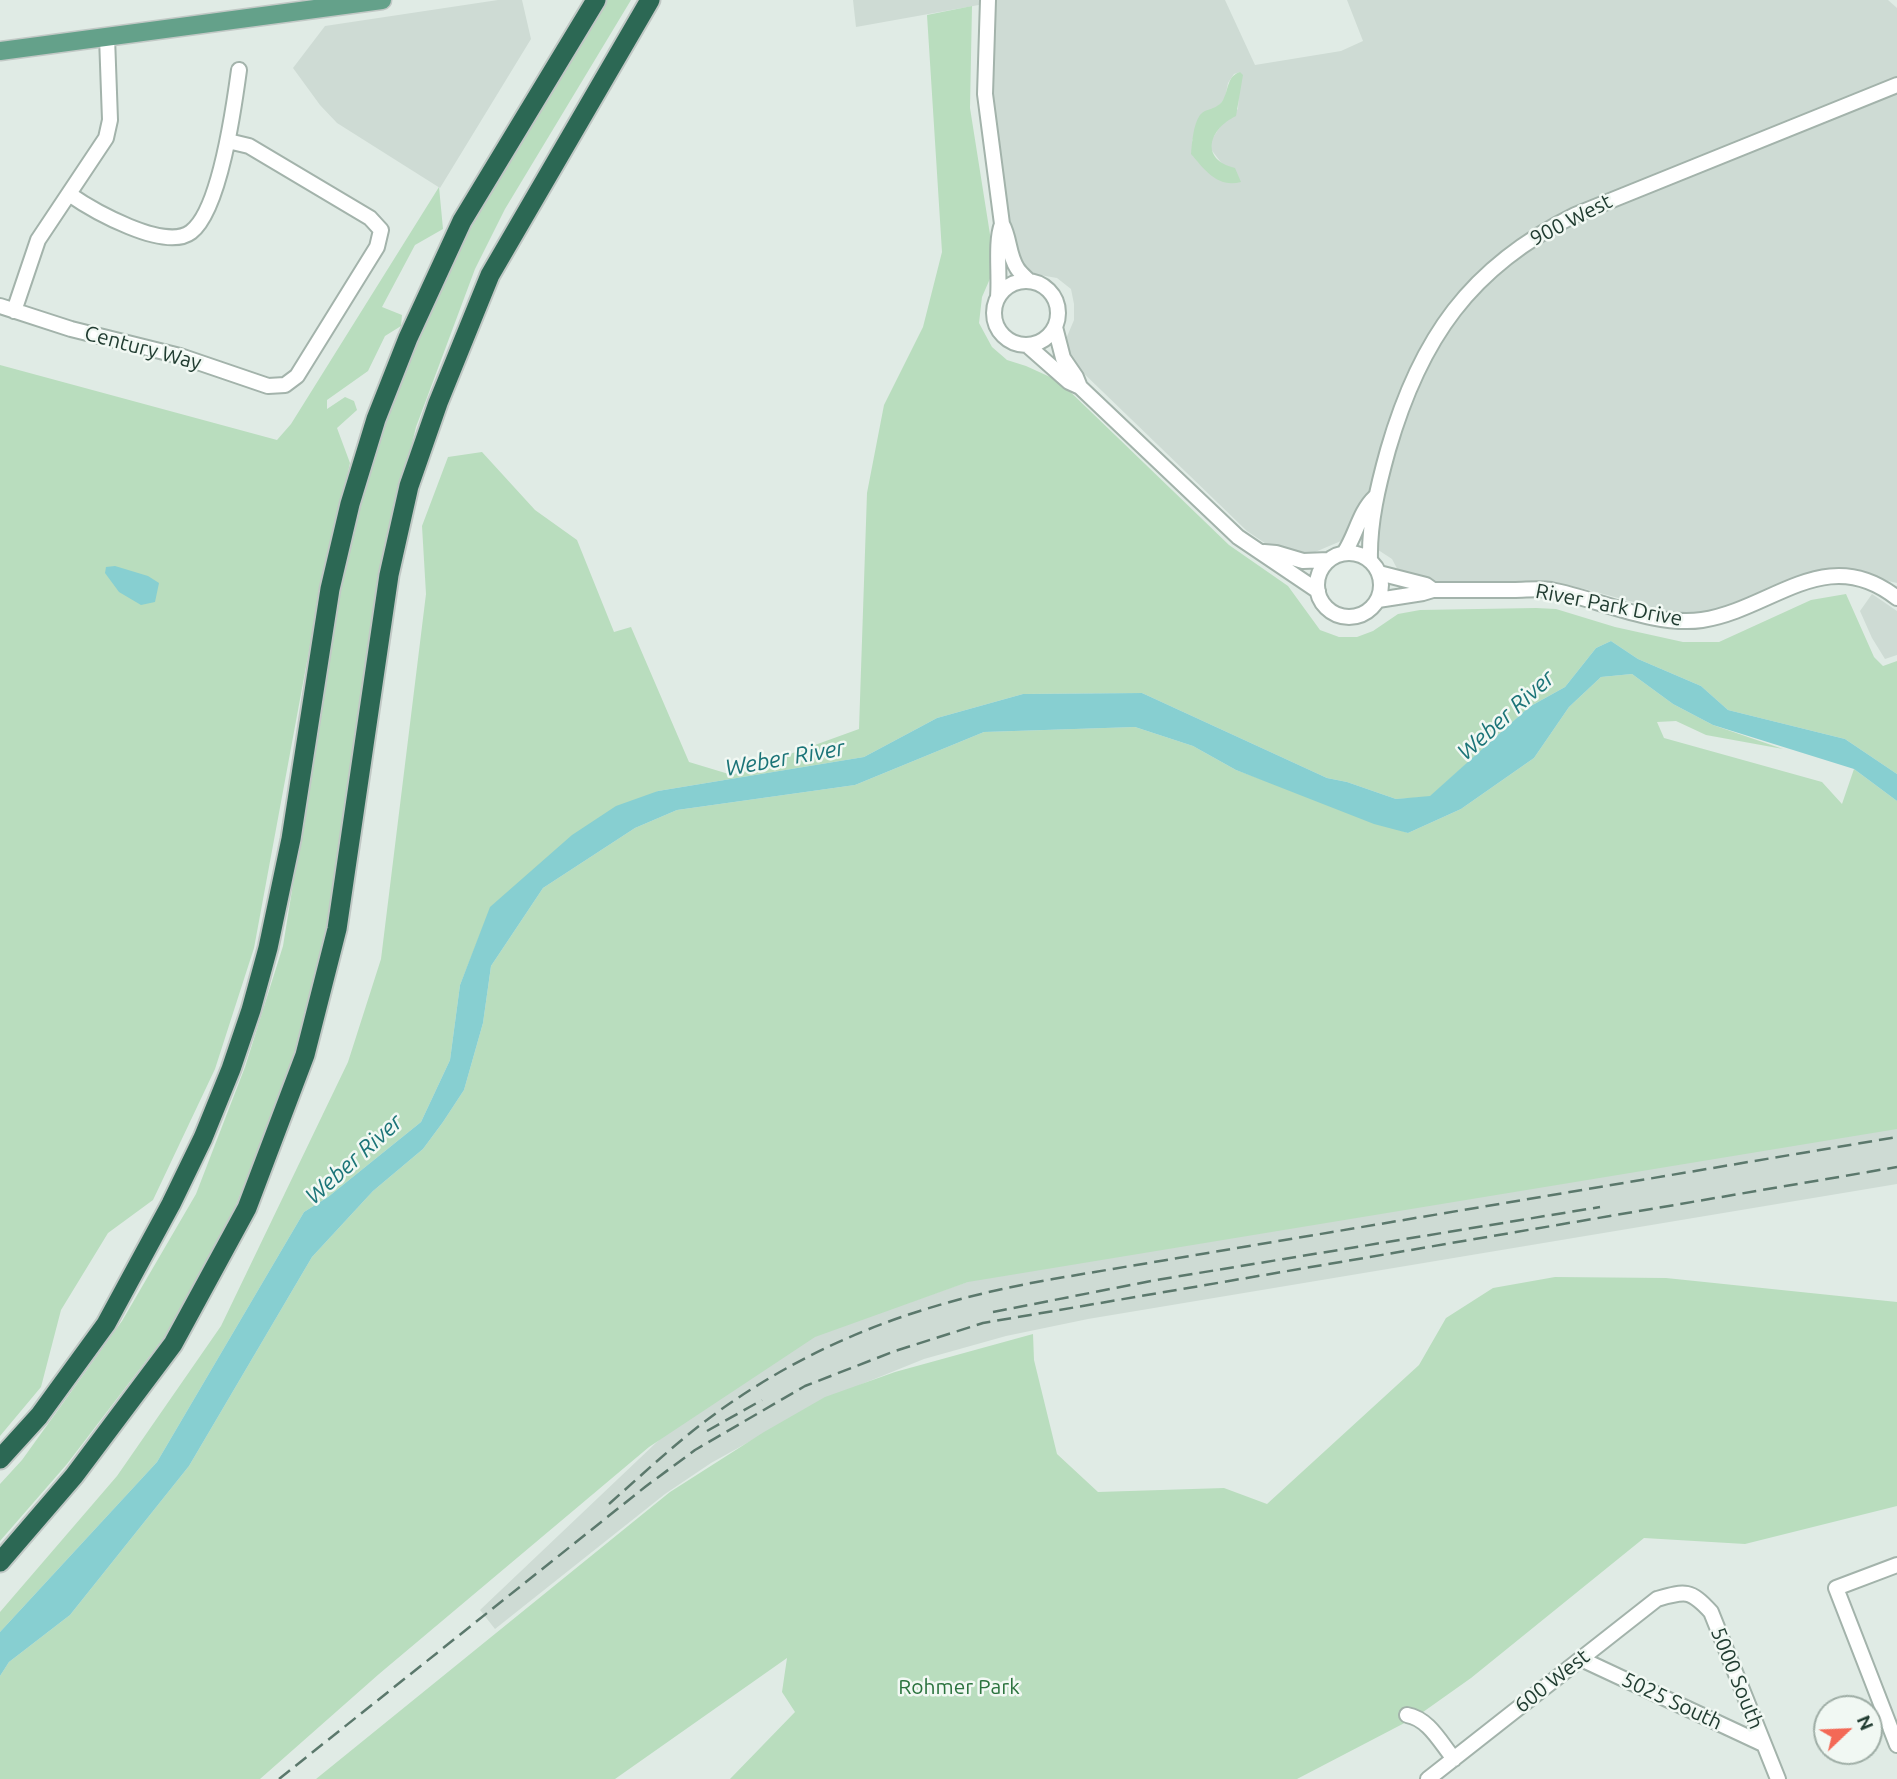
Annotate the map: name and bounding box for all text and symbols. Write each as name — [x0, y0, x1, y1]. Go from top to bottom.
street label: 900 West — [1526, 189, 1616, 251]
street label: Century Way — [82, 320, 204, 376]
street label: River Park Drive — [1534, 578, 1684, 632]
water label: Weber River — [1452, 664, 1560, 766]
water label: Weber River — [723, 734, 847, 782]
water label: Weber River — [300, 1108, 408, 1210]
street label: 5000 South — [1705, 1623, 1769, 1733]
street label: 600 West — [1509, 1644, 1595, 1718]
street label: 5025 South — [1618, 1667, 1726, 1735]
park label: Rohmer Park — [898, 1674, 1020, 1700]
north arrow — [1813, 1695, 1883, 1765]
text: N — [1853, 1712, 1878, 1733]

